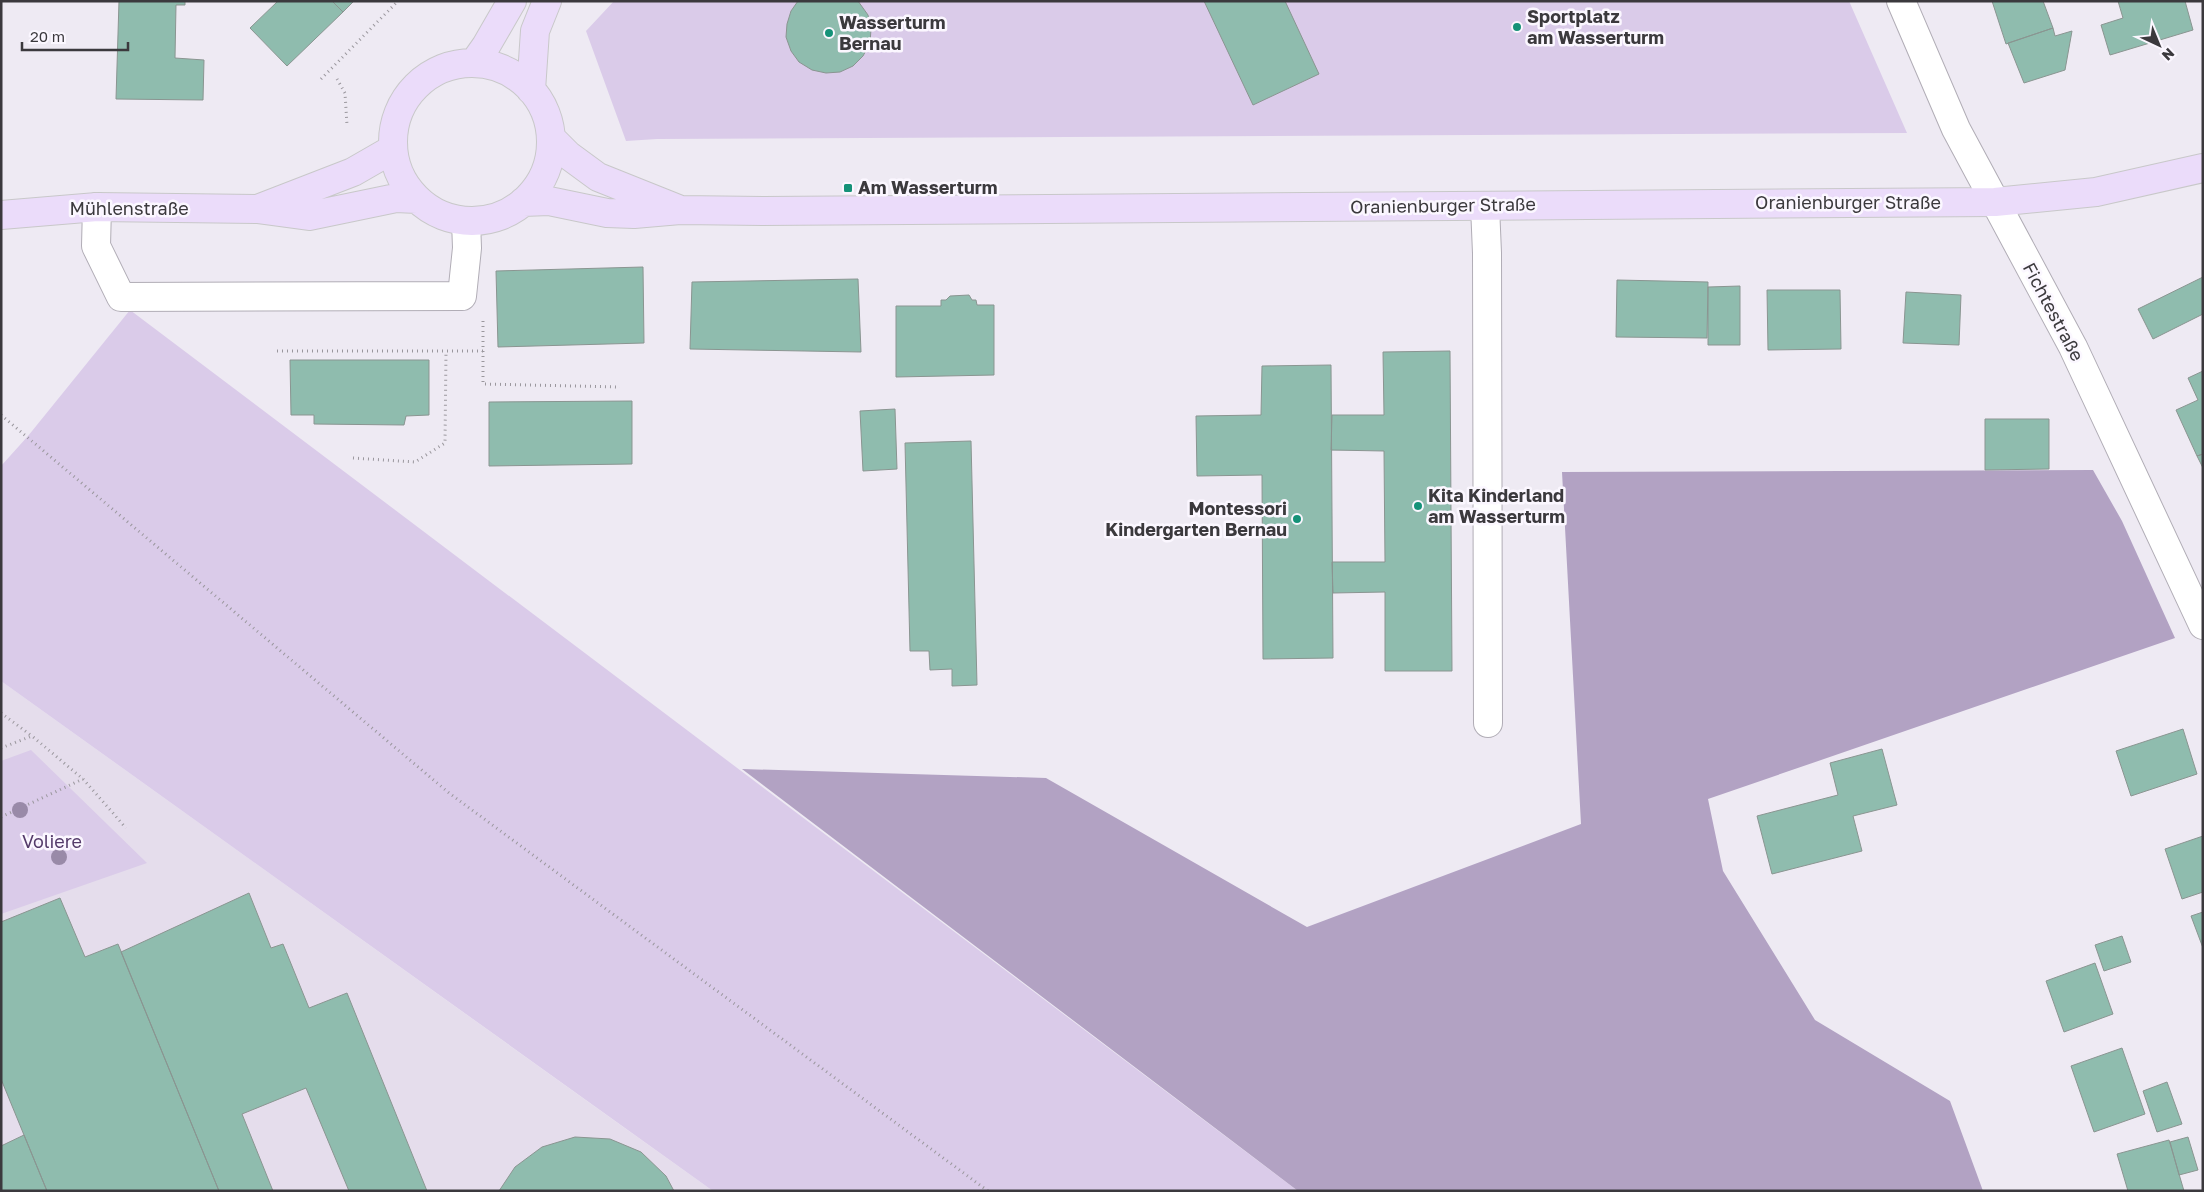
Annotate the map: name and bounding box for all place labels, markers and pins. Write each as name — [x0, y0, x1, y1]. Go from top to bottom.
place label: Sportplatz am Wasserturm — [1527, 5, 1664, 48]
place label: Wasserturm Bernau — [839, 11, 945, 54]
marker: Sportplatz am Wasserturm — [1511, 21, 1523, 33]
marker: Wasserturm Bernau — [823, 27, 835, 39]
place label: Am Wasserturm — [858, 176, 997, 198]
marker: Am Wasserturm — [842, 182, 854, 194]
place label: Kita Kinderland am Wasserturm — [1428, 484, 1565, 527]
place label: Montessori Kindergarten Bernau — [1105, 497, 1287, 540]
marker: Kita Kinderland am Wasserturm — [1412, 500, 1424, 512]
marker: Montessori Kindergarten Bernau — [1291, 513, 1303, 525]

